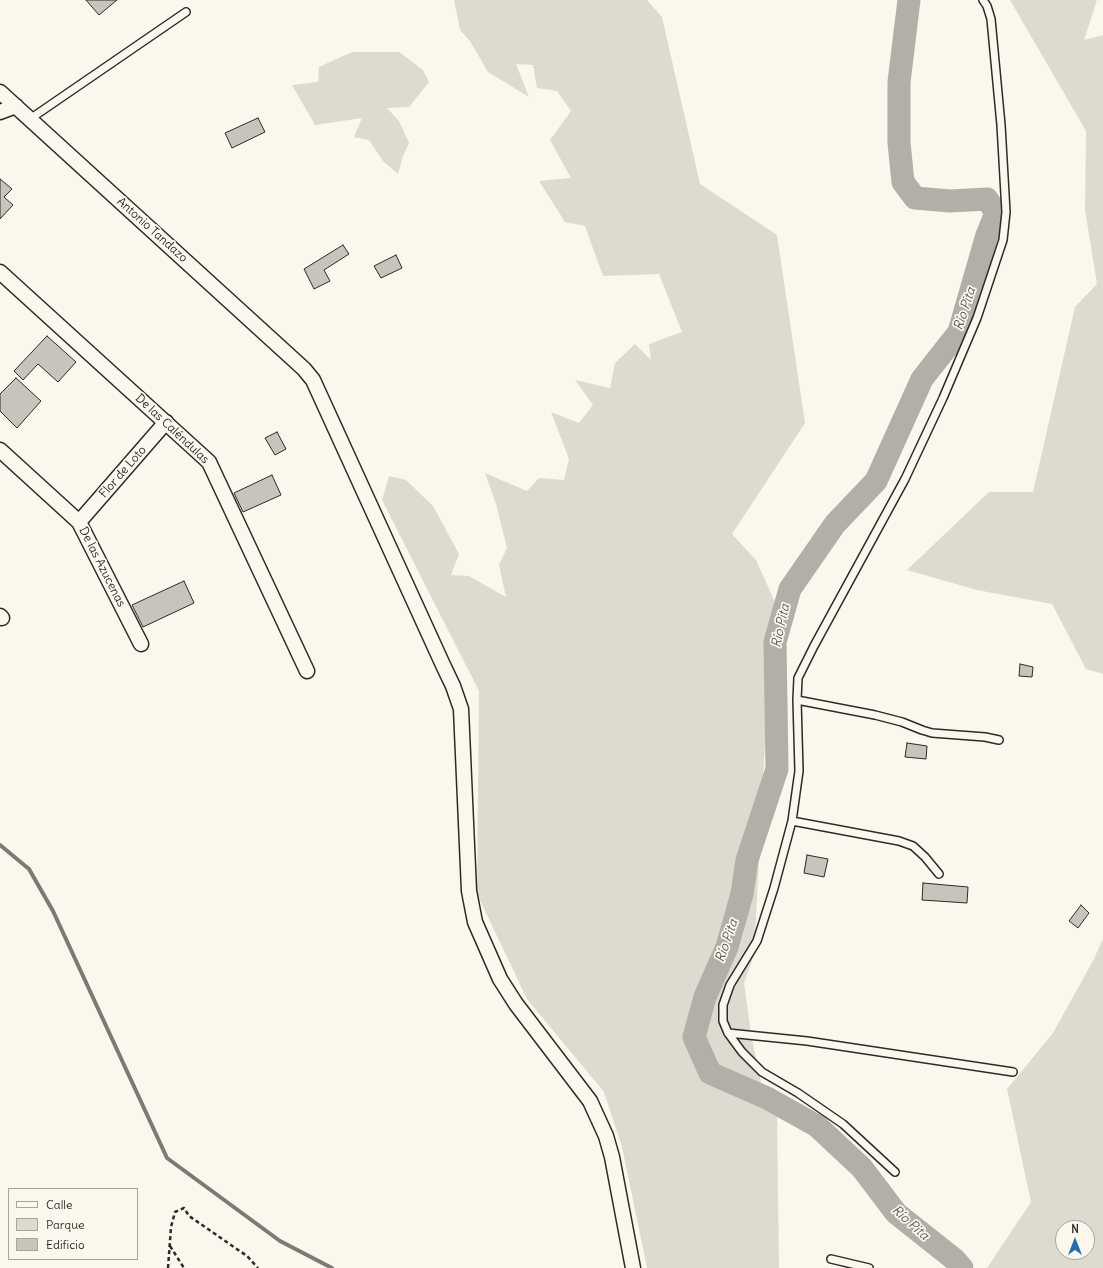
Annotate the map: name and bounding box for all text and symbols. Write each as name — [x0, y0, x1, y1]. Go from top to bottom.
street label: Antonio Tandazo — [114, 194, 190, 266]
water label: Río Pita — [951, 286, 979, 332]
street label: De las Caléndulas — [132, 391, 212, 467]
street label: Flor de Loto — [97, 443, 149, 501]
street label: De las Azucenas — [76, 525, 128, 609]
water label: Río Pita — [769, 603, 793, 649]
water label: Río Pita — [712, 918, 742, 964]
legend — [8, 1188, 138, 1260]
text: Calle — [46, 1197, 73, 1212]
water label: Río Pita — [888, 1202, 932, 1244]
text: Parque — [46, 1217, 85, 1232]
north arrow — [1055, 1220, 1095, 1260]
text: N — [1071, 1222, 1079, 1236]
text: Edificio — [46, 1237, 85, 1252]

